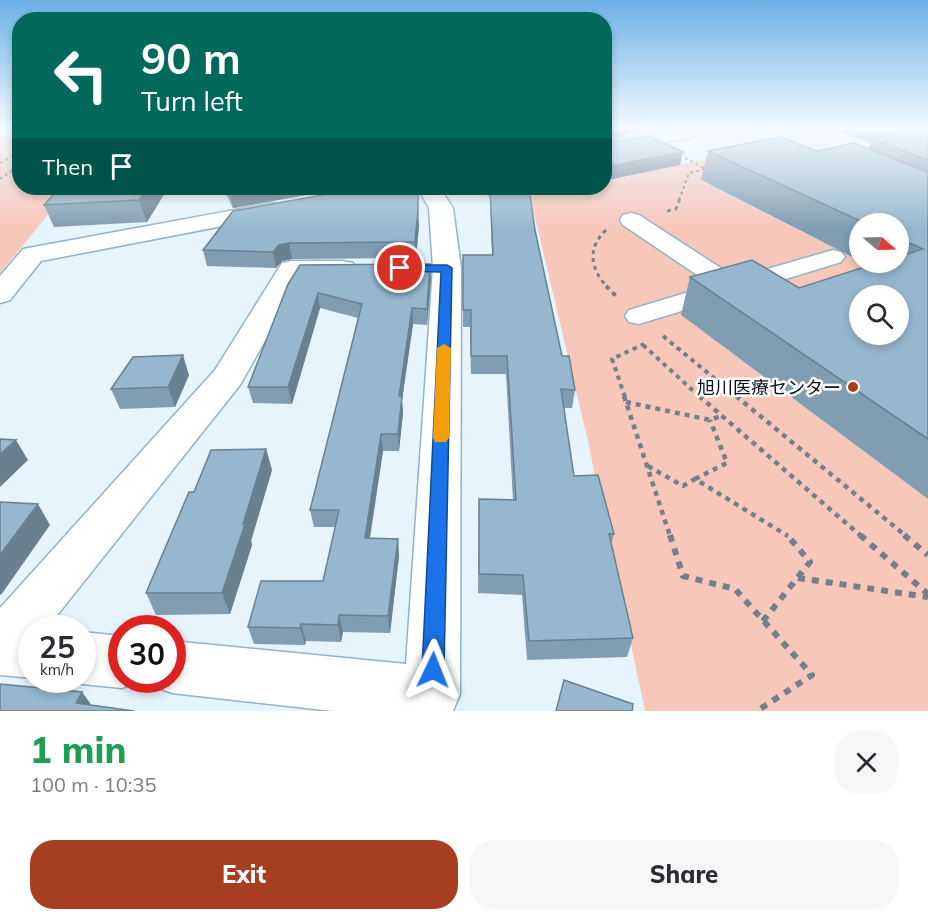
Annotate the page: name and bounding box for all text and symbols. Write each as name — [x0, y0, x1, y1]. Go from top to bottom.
text: 90 m — [141, 32, 241, 85]
icon: left — [42, 36, 120, 114]
text: Turn left — [141, 84, 243, 118]
icon: arrive — [105, 150, 138, 183]
text: Then — [42, 153, 93, 181]
north arrow — [849, 213, 909, 273]
map controls — [849, 213, 909, 345]
pin — [374, 242, 425, 293]
icon: arrive — [383, 251, 416, 284]
button: search — [849, 285, 909, 345]
place label: 旭川医療センター — [697, 376, 841, 399]
marker: 旭川医療センター — [846, 380, 860, 394]
speed limit sign: 30 — [108, 615, 186, 693]
text: 25 — [39, 628, 75, 666]
position arrow — [401, 638, 465, 702]
text: km/h — [40, 660, 74, 679]
text: 1 min — [30, 727, 126, 772]
button: close — [835, 731, 898, 794]
text: 100 m · 10:35 — [30, 772, 156, 797]
button: Exit — [30, 840, 458, 909]
button: Share — [470, 840, 898, 909]

